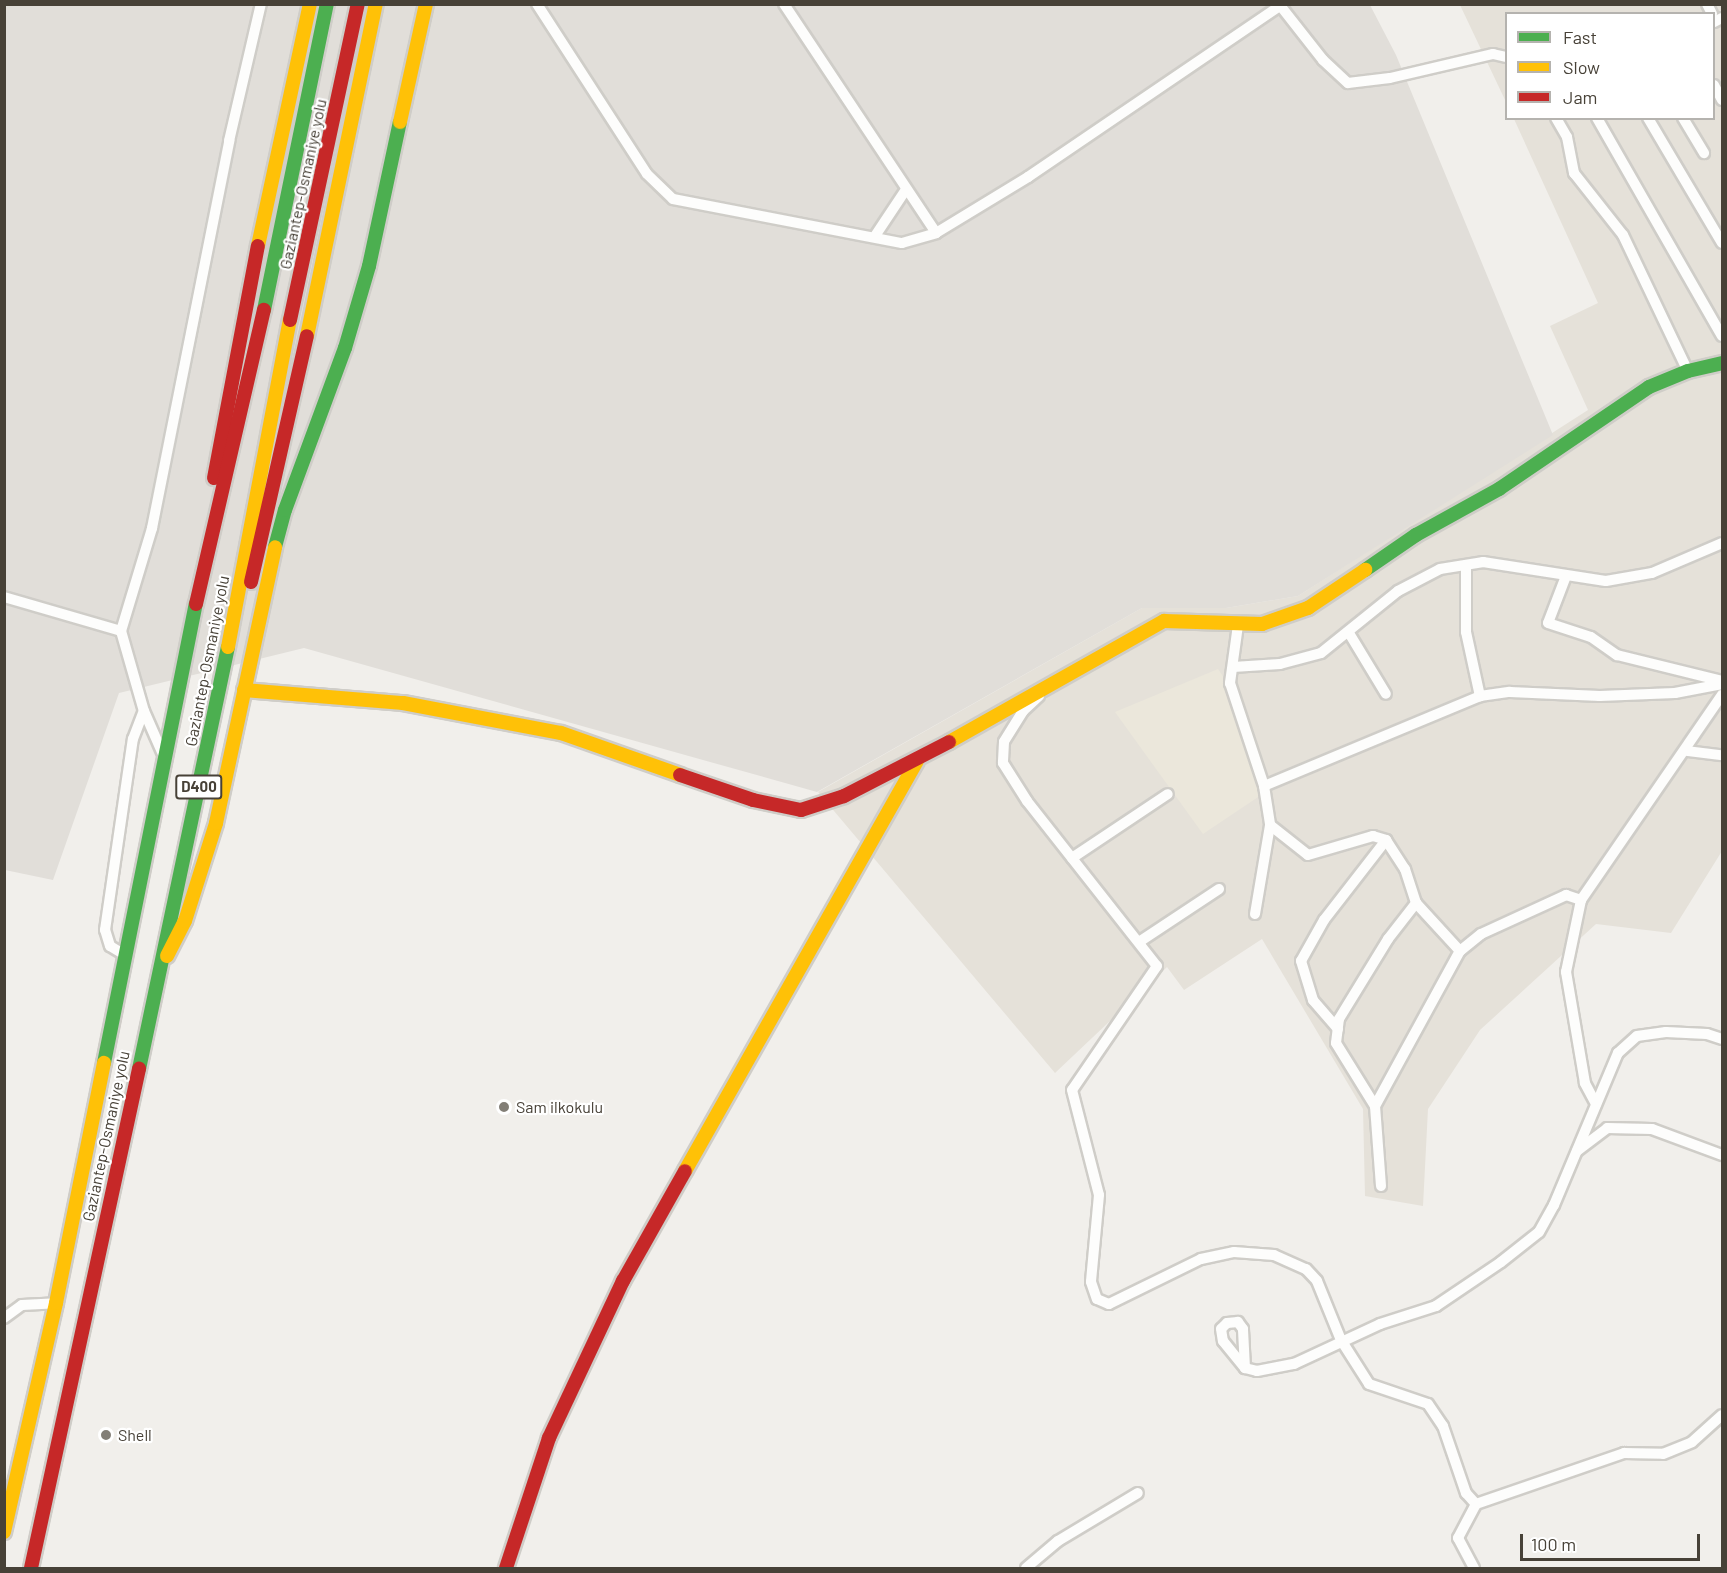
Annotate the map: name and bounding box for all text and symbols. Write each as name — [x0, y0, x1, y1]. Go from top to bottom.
legend — [1505, 12, 1715, 120]
text: Fast — [1563, 26, 1597, 48]
text: Slow — [1563, 56, 1600, 78]
text: Jam — [1563, 86, 1597, 108]
street label: Gaziantep-Osmaniye yolu — [276, 97, 330, 271]
street label: Gaziantep-Osmaniye yolu — [181, 574, 233, 748]
road number: D400 — [175, 775, 223, 799]
street label: Gaziantep-Osmaniye yolu — [79, 1049, 133, 1223]
place label: Sam ilkokulu — [516, 1097, 603, 1117]
marker: Sam ilkokulu — [497, 1100, 511, 1114]
place label: Shell — [118, 1425, 152, 1445]
marker: Shell — [99, 1428, 113, 1442]
scale bar — [1523, 1522, 1703, 1560]
text: 100 m — [1531, 1533, 1576, 1555]

